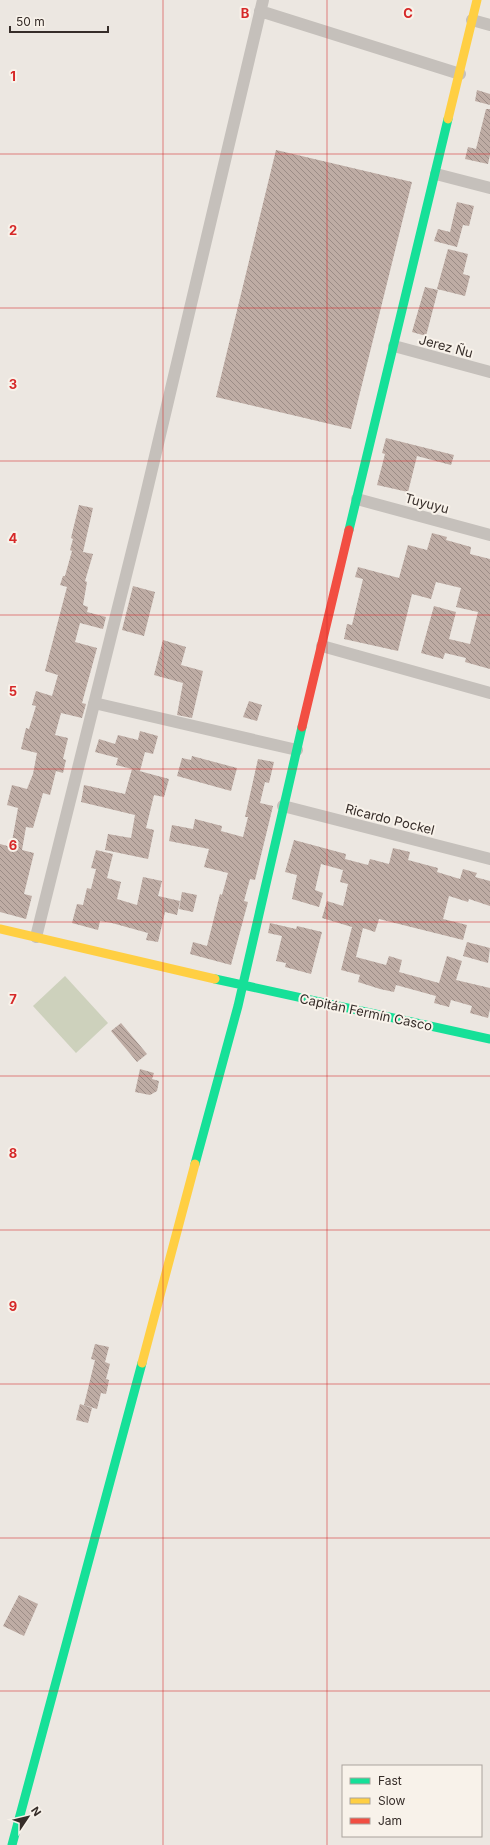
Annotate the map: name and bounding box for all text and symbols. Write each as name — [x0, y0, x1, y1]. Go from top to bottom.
text: B — [241, 5, 250, 21]
text: C — [403, 5, 413, 21]
scale bar — [10, 8, 108, 34]
text: 50 m — [16, 14, 45, 29]
text: 1 — [10, 68, 16, 84]
text: 2 — [9, 222, 17, 238]
street label: Jerez Ñu — [417, 331, 475, 361]
text: 3 — [9, 376, 17, 392]
street label: Tuyuyu — [403, 489, 451, 517]
text: 4 — [9, 530, 18, 546]
text: 5 — [9, 683, 17, 699]
street label: Ricardo Pockel — [344, 800, 436, 838]
text: 6 — [9, 837, 17, 853]
street label: Capitán Fermín Casco — [298, 990, 434, 1034]
text: 7 — [9, 991, 17, 1007]
text: 8 — [9, 1145, 17, 1161]
text: 9 — [9, 1298, 17, 1314]
legend — [342, 1765, 482, 1837]
text: Fast — [378, 1773, 402, 1788]
text: Slow — [378, 1793, 406, 1808]
north arrow — [8, 1797, 48, 1837]
text: N — [28, 1804, 44, 1819]
text: Jam — [378, 1813, 402, 1828]

